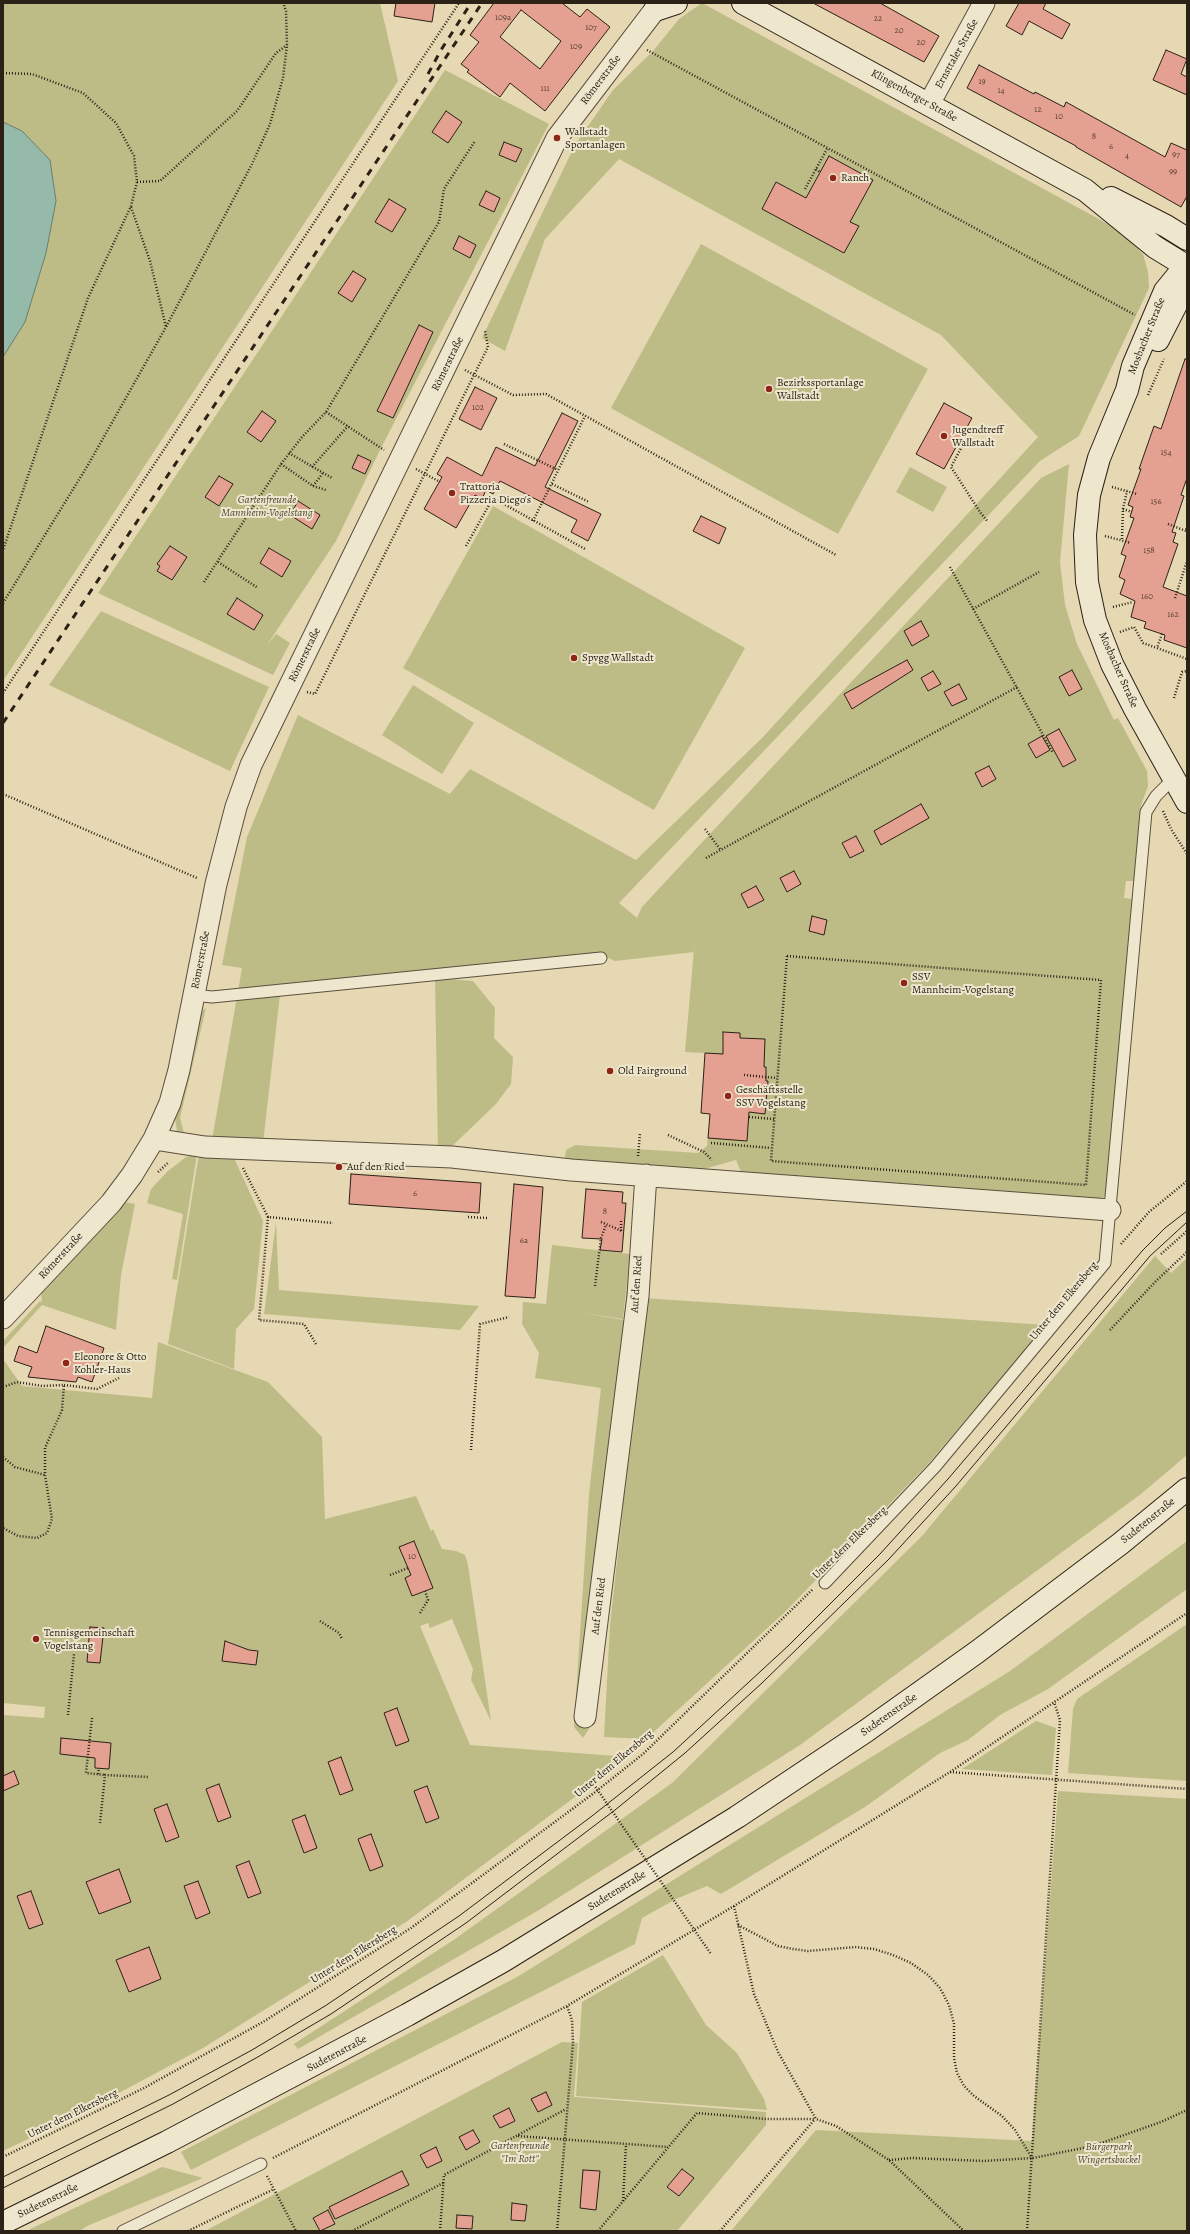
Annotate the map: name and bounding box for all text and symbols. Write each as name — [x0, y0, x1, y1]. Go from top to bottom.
house number: 109a — [495, 13, 511, 23]
house number: 22 — [874, 14, 882, 24]
street label: Ernsttaler Straße — [932, 17, 982, 91]
house number: 107 — [585, 23, 597, 33]
house number: 20 — [894, 26, 904, 36]
house number: 20 — [916, 38, 926, 48]
house number: 109 — [570, 42, 582, 52]
street label: Römerstraße — [578, 53, 624, 107]
street label: Klingenberger Straße — [868, 67, 960, 125]
house number: 19 — [978, 77, 986, 87]
house number: 111 — [540, 84, 550, 94]
house number: 14 — [997, 86, 1005, 96]
house number: 12 — [1034, 105, 1042, 115]
house number: 10 — [1055, 112, 1063, 122]
place label: Wallstadt Sportanlagen — [565, 125, 625, 151]
house number: 8 — [1092, 132, 1096, 142]
marker: Wallstadt Sportanlagen — [552, 133, 562, 143]
house number: 6 — [1109, 142, 1113, 152]
house number: 97 — [1172, 150, 1180, 160]
house number: 4 — [1125, 151, 1129, 161]
house number: 99 — [1169, 167, 1177, 177]
place label: Ranch — [841, 171, 869, 185]
marker: Ranch — [828, 173, 838, 183]
street label: Mosbacher Straße — [1126, 296, 1168, 376]
street label: Römerstraße — [429, 335, 467, 393]
place label: Bezirkssportanlage Wallstadt — [777, 376, 864, 402]
marker: Bezirkssportanlage Wallstadt — [764, 384, 774, 394]
house number: 102 — [472, 403, 484, 413]
place label: Jugendtreff Wallstadt — [952, 423, 1003, 449]
marker: Jugendtreff Wallstadt — [939, 431, 949, 441]
house number: 154 — [1160, 448, 1172, 458]
place label: Trattoria Pizzeria Diego's — [460, 480, 531, 506]
marker: Trattoria Pizzeria Diego's — [447, 488, 457, 498]
park label: Gartenfreunde Mannheim-Vogelstang — [221, 493, 313, 519]
house number: 156 — [1150, 497, 1162, 507]
house number: 158 — [1143, 546, 1155, 556]
house number: 160 — [1141, 592, 1153, 602]
house number: 162 — [1167, 610, 1179, 620]
street label: Römerstraße — [286, 626, 324, 684]
street label: Mosbacher Straße — [1095, 630, 1141, 710]
place label: Spvgg Wallstadt — [582, 651, 654, 665]
marker: Spvgg Wallstadt — [569, 653, 579, 663]
street label: Römerstraße — [189, 930, 213, 990]
place label: SSV Mannheim-Vogelstang — [912, 970, 1014, 996]
marker: SSV Mannheim-Vogelstang — [899, 978, 909, 988]
place label: Old Fairground — [618, 1064, 687, 1078]
marker: Old Fairground — [605, 1066, 615, 1076]
place label: Geschäftsstelle SSV Vogelstang — [736, 1083, 806, 1109]
marker: Geschäftsstelle SSV Vogelstang — [723, 1091, 733, 1101]
place label: Auf den Ried — [347, 1160, 405, 1174]
marker: Auf den Ried — [334, 1162, 344, 1172]
house number: 6 — [413, 1189, 417, 1199]
house number: 8 — [603, 1207, 607, 1217]
street label: Römerstraße — [36, 1230, 86, 1282]
house number: 6a — [520, 1236, 528, 1246]
street label: Auf den Ried — [628, 1255, 646, 1313]
street label: Unter dem Elkersberg — [1027, 1259, 1101, 1343]
place label: Eleonore & Otto Kohler-Haus — [74, 1350, 147, 1376]
marker: Eleonore & Otto Kohler-Haus — [61, 1358, 71, 1368]
street label: Sudetenstraße — [1118, 1495, 1178, 1547]
street label: Unter dem Elkersberg — [810, 1504, 890, 1582]
house number: 10 — [408, 1552, 416, 1562]
street label: Auf den Ried — [589, 1577, 609, 1635]
place label: Tennisgemeinschaft Vogelstang — [44, 1626, 135, 1652]
marker: Tennisgemeinschaft Vogelstang — [31, 1634, 41, 1644]
street label: Sudetenstraße — [858, 1691, 920, 1739]
street label: Unter dem Elkersberg — [572, 1727, 656, 1801]
street label: Sudetenstraße — [586, 1868, 648, 1914]
street label: Unter dem Elkersberg — [309, 1923, 399, 1987]
street label: Sudetenstraße — [305, 2033, 369, 2075]
street label: Unter dem Elkersberg — [26, 2086, 120, 2142]
park label: Gartenfreunde "Im Rott" — [491, 2139, 549, 2165]
park label: Bürgerpark Wingertsbuckel — [1078, 2140, 1140, 2166]
street label: Sudetenstraße — [15, 2181, 81, 2221]

